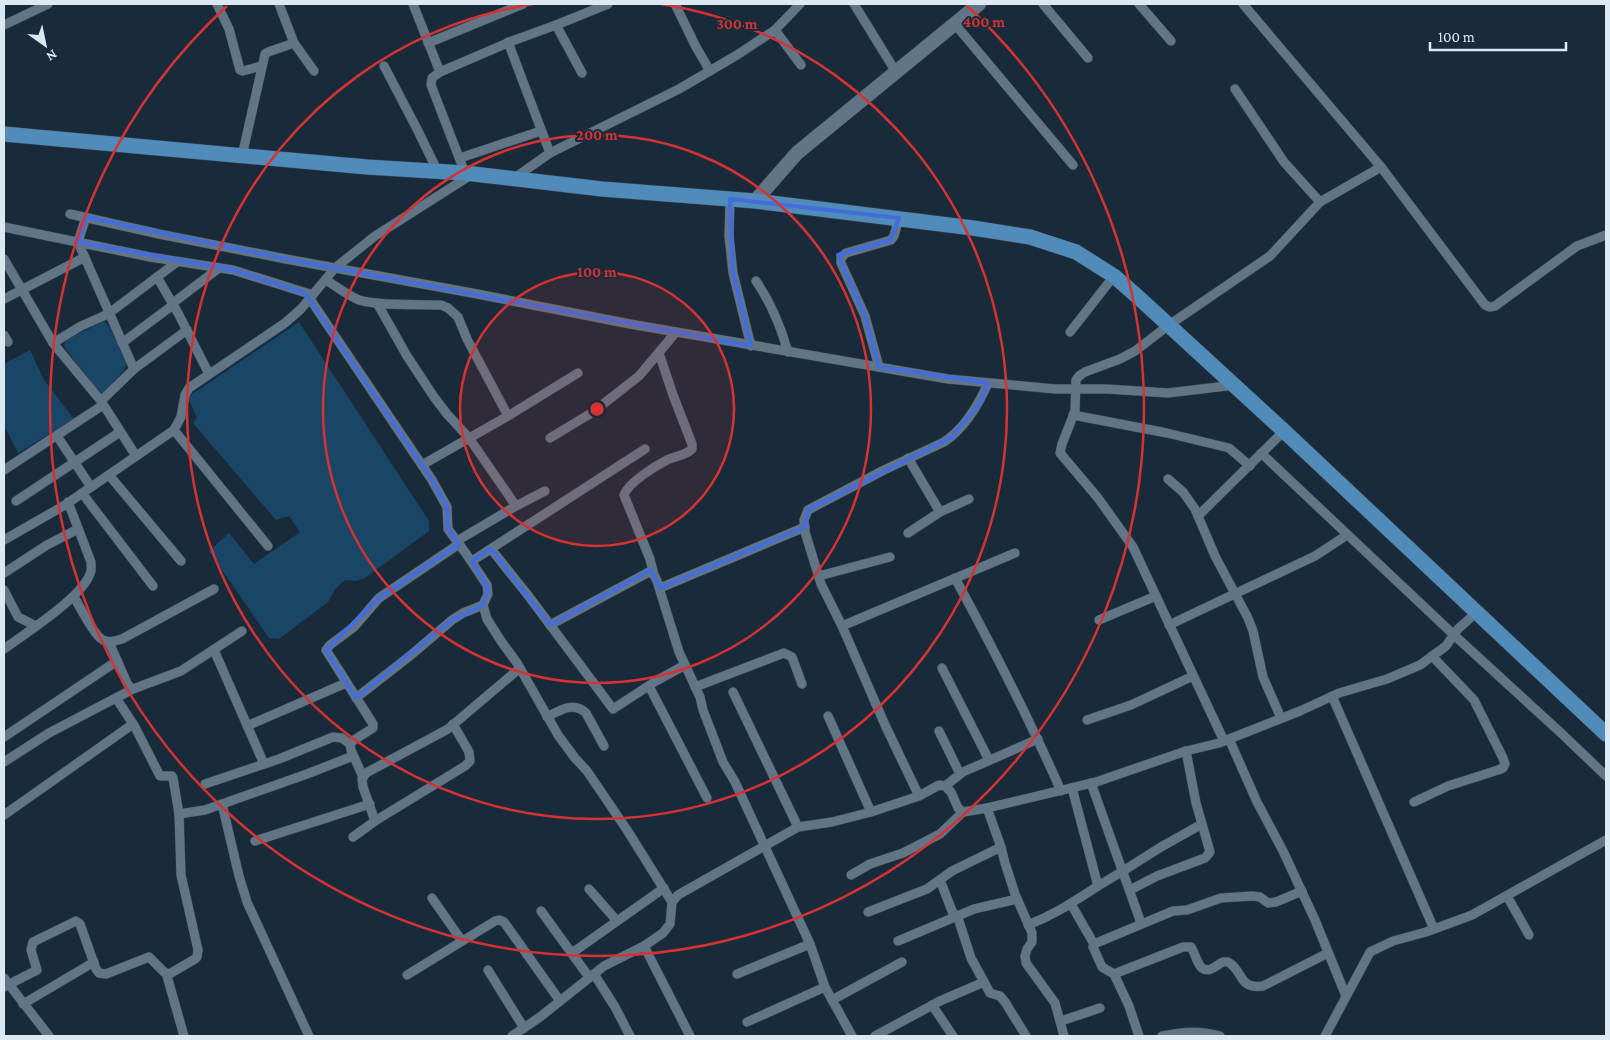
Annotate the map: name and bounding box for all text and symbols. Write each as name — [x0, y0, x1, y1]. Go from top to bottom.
text: 400 m — [963, 14, 1005, 30]
text: 300 m — [716, 16, 758, 32]
north arrow — [20, 20, 70, 70]
scale bar — [1430, 20, 1566, 52]
text: 100 m — [1438, 29, 1475, 45]
text: N — [43, 47, 60, 65]
text: 200 m — [576, 127, 618, 143]
text: 100 m — [577, 264, 617, 280]
centre of rings — [588, 400, 606, 418]

